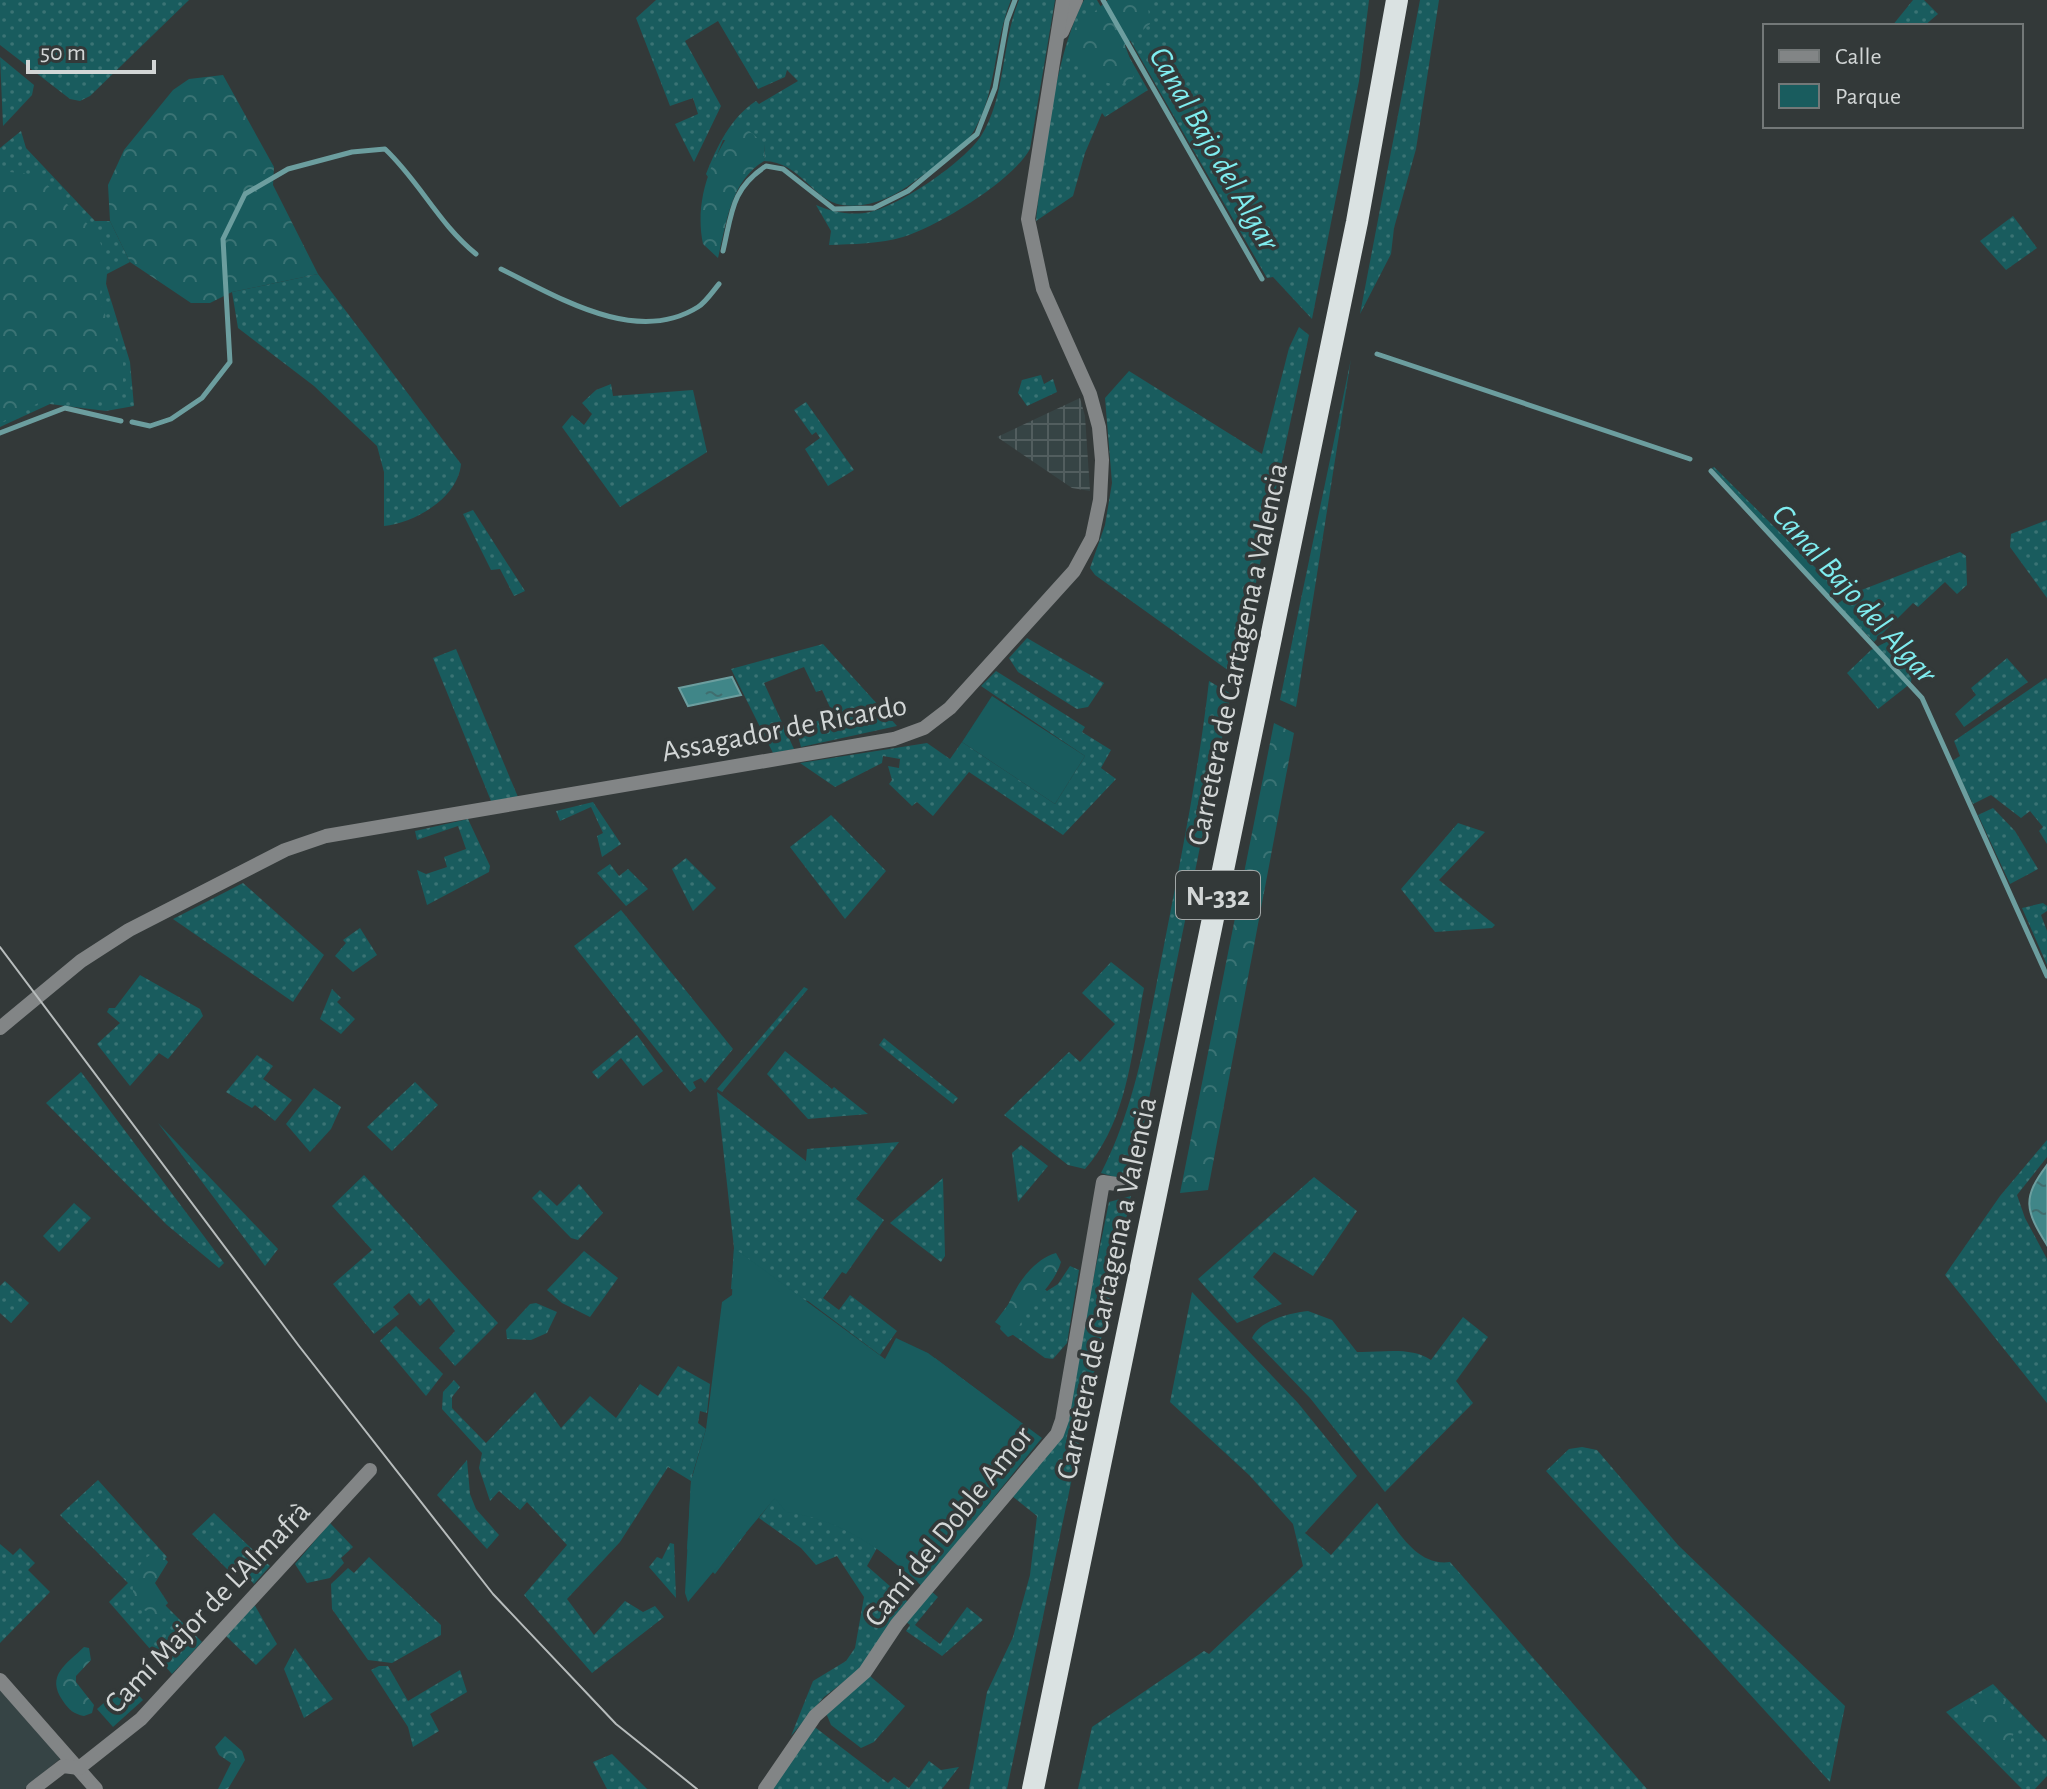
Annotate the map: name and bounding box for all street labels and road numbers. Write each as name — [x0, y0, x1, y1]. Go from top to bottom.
street label: Carretera de Cartagena a Valencia — [1183, 460, 1293, 848]
street label: Assagador de Ricardo — [659, 690, 909, 767]
road number: N-332 — [1176, 871, 1260, 919]
street label: Carretera de Cartagena a Valencia — [1052, 1094, 1162, 1482]
street label: Camí del Doble Amor — [859, 1421, 1039, 1632]
street label: Camí Major de L'Almafrà — [99, 1496, 316, 1719]

